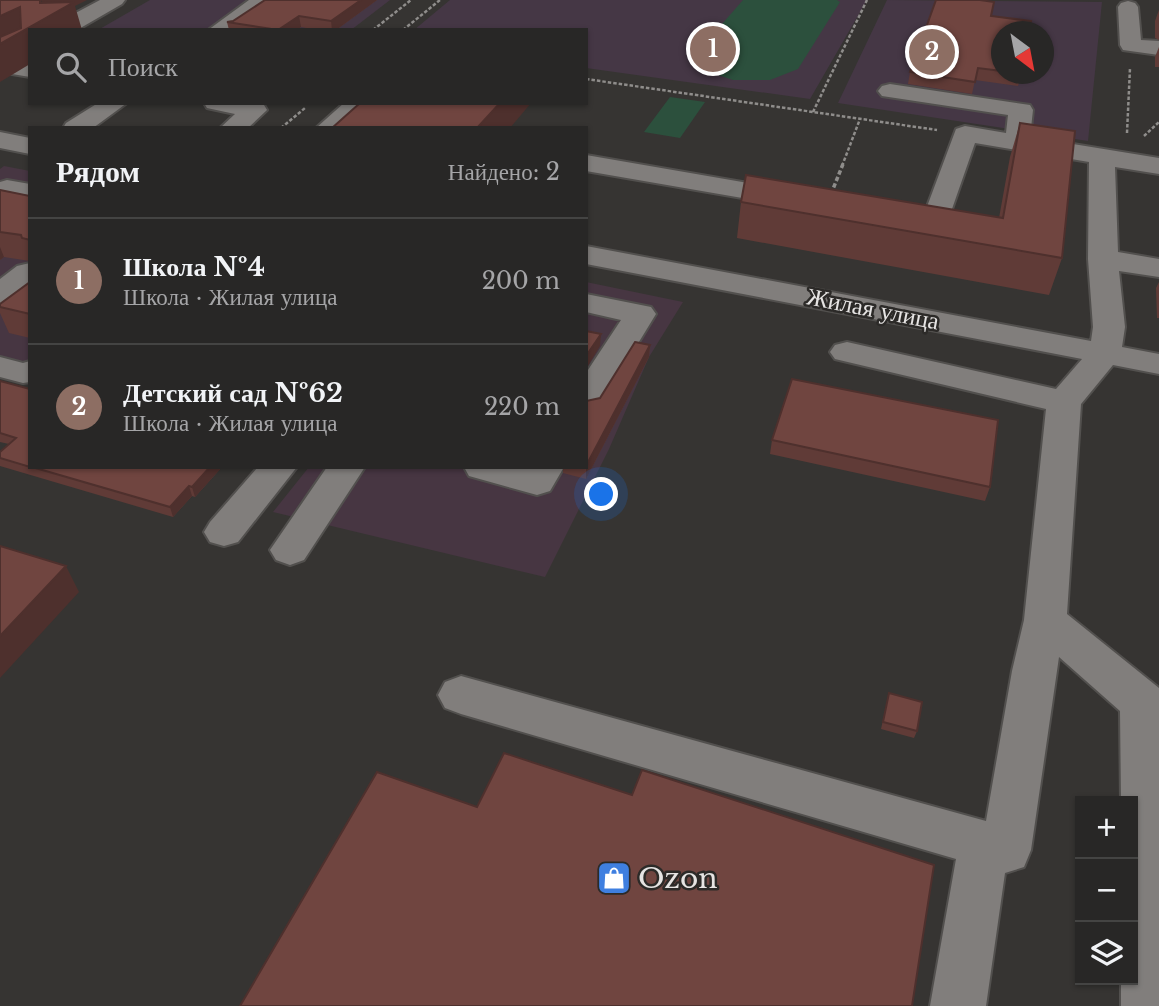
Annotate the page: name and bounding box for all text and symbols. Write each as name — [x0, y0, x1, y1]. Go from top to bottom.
north arrow — [991, 21, 1054, 84]
pin: 1 — [690, 23, 736, 75]
pin: 2 — [909, 26, 955, 78]
search box — [28, 28, 588, 105]
icon: search — [52, 48, 90, 86]
text: Поиск — [108, 51, 178, 83]
text: Рядом — [56, 153, 140, 190]
text: Найдено: 2 — [448, 158, 560, 186]
text: Школа №4 — [123, 251, 265, 283]
text: 1 — [74, 267, 84, 295]
text: 200 m — [482, 267, 560, 295]
street label: Жилая улица — [804, 281, 942, 336]
text: Школа · Жилая улица — [123, 283, 337, 311]
text: Детский сад №62 — [123, 377, 343, 409]
text: 2 — [72, 393, 86, 421]
text: 220 m — [484, 393, 560, 421]
text: Школа · Жилая улица — [123, 409, 337, 437]
your location — [584, 477, 618, 511]
map controls — [1075, 796, 1138, 985]
button: + — [1075, 796, 1138, 859]
shop icon: Ozon — [595, 859, 633, 897]
button: − — [1075, 859, 1138, 922]
place label: Ozon — [638, 861, 718, 896]
button: layers — [1075, 922, 1138, 985]

